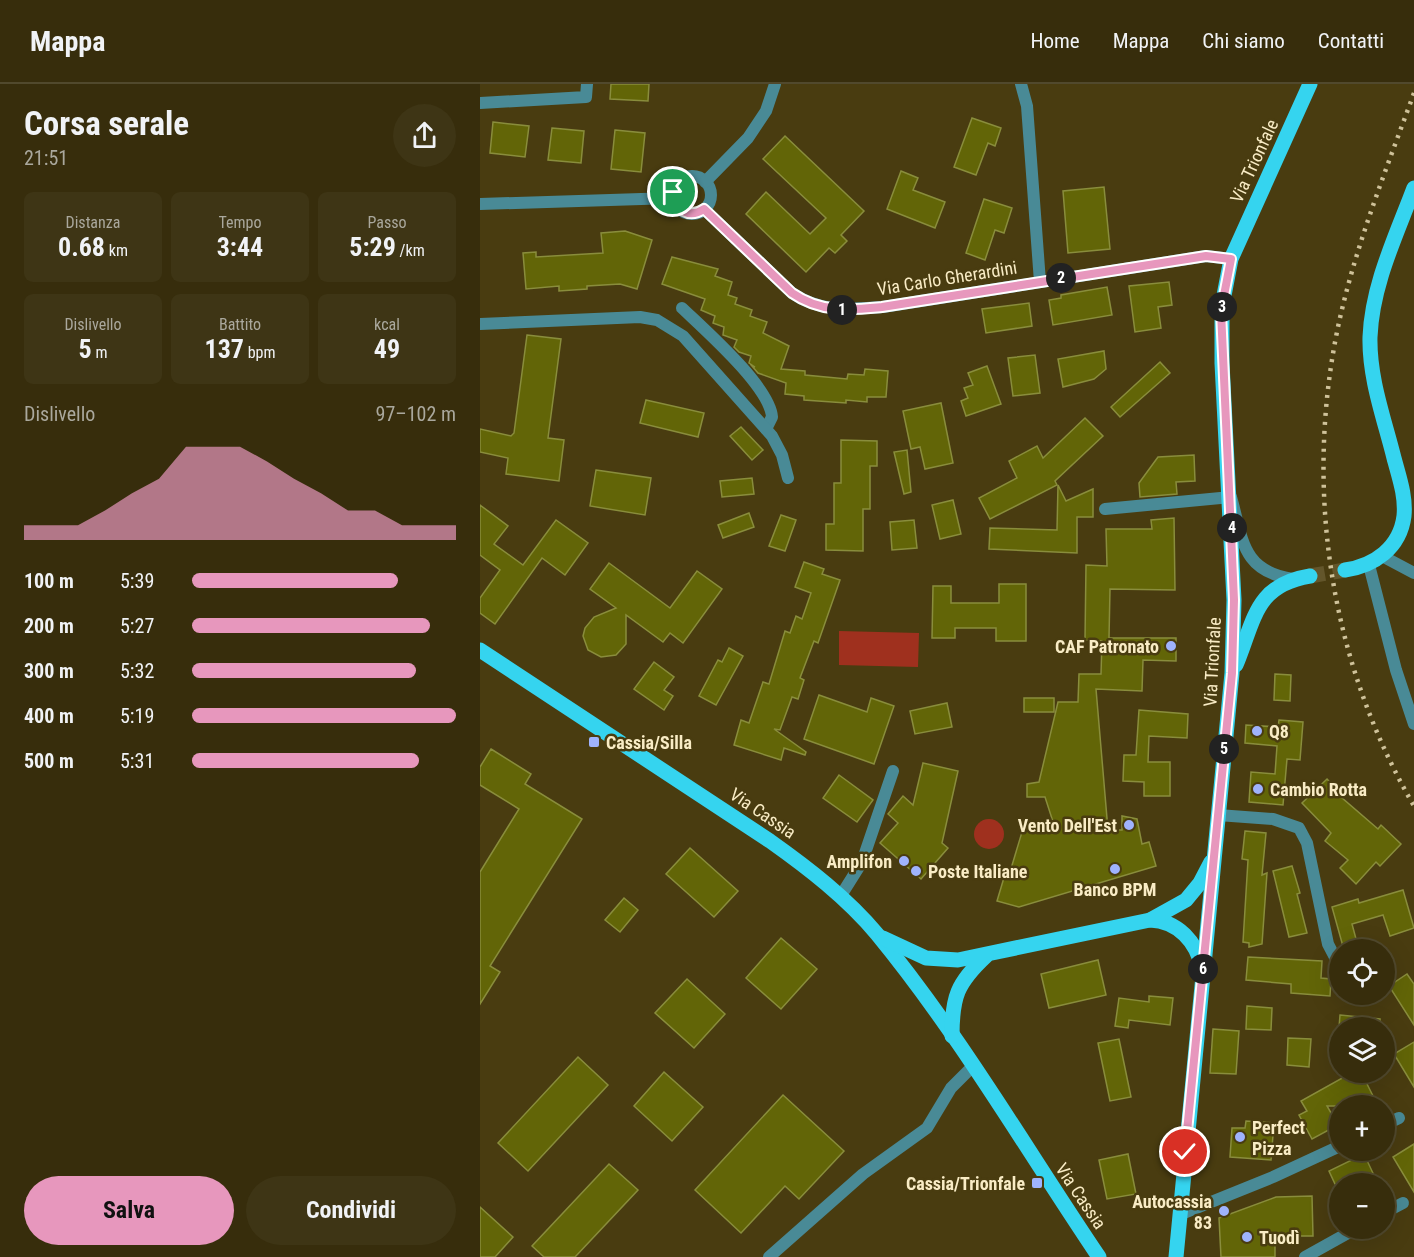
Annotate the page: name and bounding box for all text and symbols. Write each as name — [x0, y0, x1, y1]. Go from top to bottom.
text: Mappa — [30, 25, 105, 58]
text: Home — [1030, 29, 1080, 53]
text: Mappa — [1113, 29, 1169, 53]
text: Chi siamo — [1202, 29, 1285, 53]
text: Contatti — [1318, 29, 1384, 53]
text: Corsa serale — [24, 104, 189, 143]
button: share — [393, 104, 456, 167]
street label: Via Trionfale — [1226, 116, 1282, 206]
text: 21:51 — [24, 146, 68, 170]
pin — [647, 166, 698, 217]
icon: arrive — [656, 175, 689, 208]
text: Distanza — [66, 213, 120, 232]
text: Tempo — [218, 213, 262, 232]
text: Passo — [367, 213, 407, 232]
text: 0.68 — [58, 232, 105, 262]
text: 3:44 — [217, 232, 263, 262]
text: 5:29 — [349, 232, 396, 262]
text: km — [105, 241, 128, 260]
text: /km — [396, 241, 425, 260]
street label: Via Carlo Gherardini — [876, 257, 1018, 299]
pin: 2 — [1046, 263, 1076, 293]
text: 2 — [1057, 268, 1065, 287]
pin: 3 — [1207, 292, 1237, 322]
pin: 1 — [827, 295, 857, 325]
text: 3 — [1218, 297, 1226, 316]
text: 1 — [838, 300, 846, 319]
text: Dislivello — [64, 315, 122, 334]
text: Battito — [219, 315, 261, 334]
text: kcal — [374, 315, 400, 334]
text: 5 — [79, 334, 92, 364]
text: 137 — [205, 334, 244, 364]
text: 49 — [374, 334, 400, 364]
text: m — [92, 343, 107, 362]
text: bpm — [244, 343, 275, 362]
text: Dislivello — [24, 402, 95, 426]
text: 97–102 m — [376, 402, 456, 426]
pin: 4 — [1217, 513, 1247, 543]
text: 4 — [1228, 518, 1236, 537]
text: 100 m — [24, 569, 74, 593]
text: 5:39 — [120, 569, 154, 593]
text: 200 m — [24, 614, 74, 638]
text: 5:27 — [120, 614, 154, 638]
street label: Via Trionfale — [1199, 617, 1225, 707]
place label: CAF Patronato — [1055, 636, 1159, 657]
marker: CAF Patronato — [1164, 639, 1178, 653]
text: 300 m — [24, 659, 74, 683]
text: 5:32 — [120, 659, 154, 683]
text: 400 m — [24, 704, 74, 728]
text: 5:19 — [120, 704, 154, 728]
place label: Q8 — [1269, 721, 1289, 742]
marker: Q8 — [1250, 724, 1264, 738]
place label: Cassia/Silla — [606, 732, 692, 753]
pin: 5 — [1209, 734, 1239, 764]
marker: Cassia/Silla — [587, 735, 601, 749]
text: 5 — [1220, 739, 1228, 758]
text: 500 m — [24, 749, 74, 773]
text: 5:31 — [120, 749, 154, 773]
place label: Cambio Rotta — [1270, 779, 1367, 800]
marker: Cambio Rotta — [1251, 782, 1265, 796]
street label: Via Cassia — [726, 783, 800, 843]
place label: Vento Dell'Est — [1018, 815, 1117, 836]
marker: Vento Dell'Est — [1122, 818, 1136, 832]
place label: Amplifon — [827, 851, 892, 872]
marker: Amplifon — [897, 854, 911, 868]
place label: Poste Italiane — [928, 861, 1028, 882]
marker: Banco BPM — [1108, 862, 1122, 876]
marker: Poste Italiane — [909, 864, 923, 878]
place label: Banco BPM — [1074, 879, 1156, 900]
map controls — [1329, 939, 1395, 1239]
button: locate — [1329, 939, 1395, 1005]
pin: 6 — [1188, 954, 1218, 984]
text: 6 — [1199, 959, 1207, 978]
button: layers — [1329, 1017, 1395, 1083]
button: + — [1329, 1095, 1395, 1161]
place label: Perfect Pizza — [1252, 1117, 1305, 1159]
pin — [1159, 1126, 1210, 1177]
marker: Perfect Pizza — [1233, 1130, 1247, 1144]
icon: check — [1168, 1135, 1201, 1168]
street label: Via Cassia — [1051, 1159, 1111, 1233]
place label: Cassia/Trionfale — [906, 1173, 1025, 1194]
button: − — [1329, 1173, 1395, 1239]
button: Salva — [24, 1176, 234, 1245]
button: Condividi — [246, 1176, 456, 1245]
marker: Cassia/Trionfale — [1030, 1176, 1044, 1190]
place label: Autocassia 83 — [1132, 1191, 1212, 1233]
marker: Autocassia 83 — [1217, 1204, 1231, 1218]
place label: Tuodì — [1259, 1227, 1300, 1248]
marker: Tuodì — [1240, 1230, 1254, 1244]

